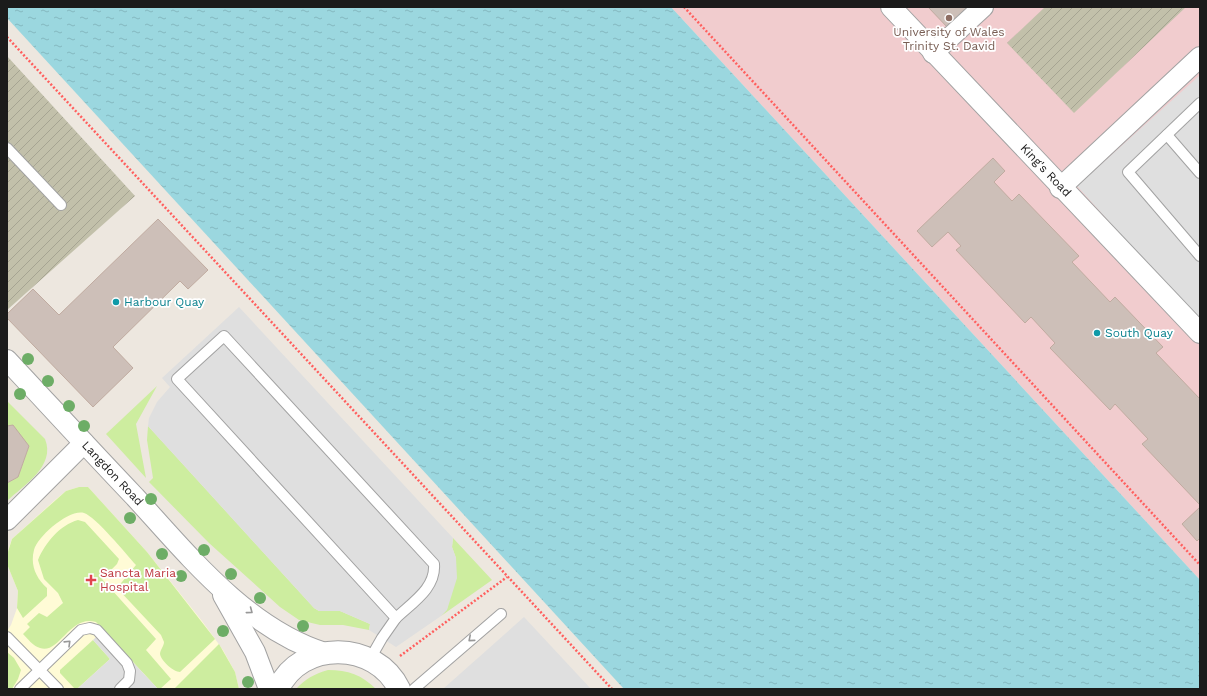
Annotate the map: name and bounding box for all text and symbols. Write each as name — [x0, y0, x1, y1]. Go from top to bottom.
marker: University of Wales Trinity St. David — [944, 13, 954, 23]
place label: University of Wales Trinity St. David — [893, 25, 1005, 53]
street label: King's Road — [1018, 141, 1074, 200]
place label: Harbour Quay — [124, 295, 205, 309]
marker: Harbour Quay — [111, 297, 121, 307]
place label: South Quay — [1105, 326, 1174, 340]
marker: South Quay — [1092, 328, 1102, 338]
street label: Langdon Road — [79, 438, 146, 508]
place label: Sancta Maria Hospital — [100, 566, 176, 594]
marker: Sancta Maria Hospital — [85, 574, 97, 586]
one-way arrow — [246, 606, 253, 614]
one-way arrow — [469, 635, 476, 642]
one-way arrow — [63, 640, 71, 648]

